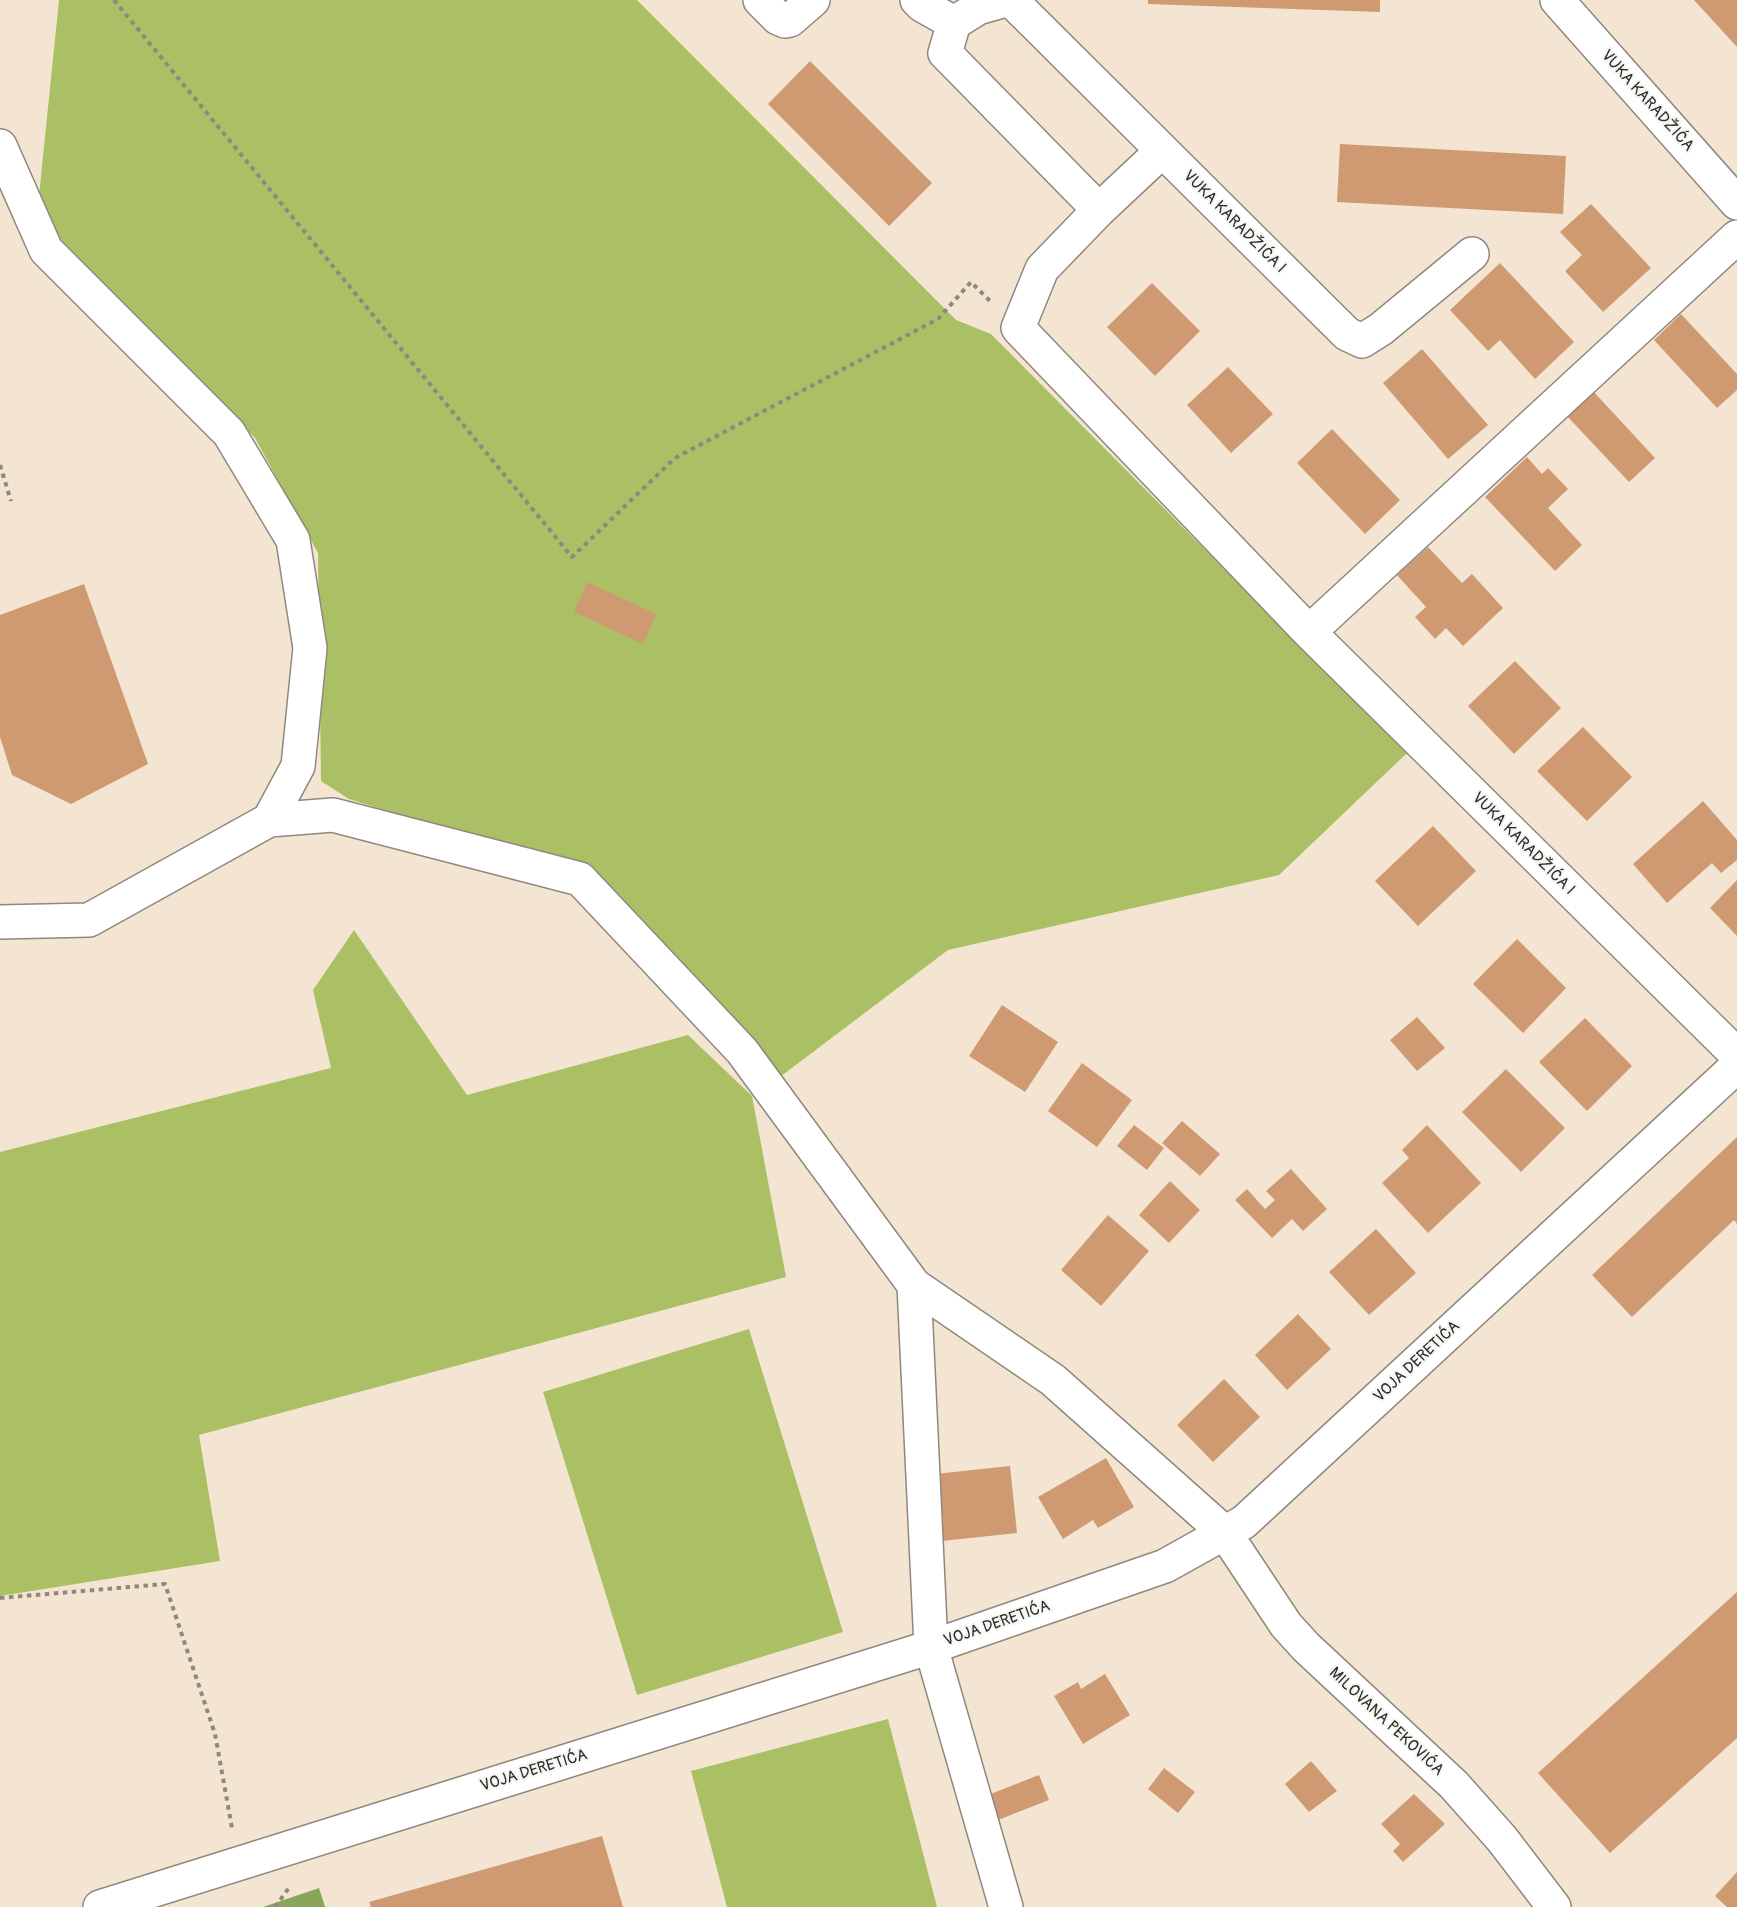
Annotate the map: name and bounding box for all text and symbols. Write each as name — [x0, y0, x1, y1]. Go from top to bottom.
street label: VUKA KARADŽIĆA — [1596, 46, 1698, 156]
street label: VUKA KARADŽIĆA I — [1179, 167, 1289, 277]
street label: VUKA KARADŽIĆA I — [1468, 789, 1578, 899]
street label: VOJA DERETIĆA — [1370, 1317, 1464, 1407]
street label: VOJA DERETIĆA — [941, 1597, 1053, 1651]
street label: MILOVANA PEKOVIĆA — [1325, 1664, 1447, 1780]
street label: VOJA DERETIĆA — [478, 1746, 590, 1796]

